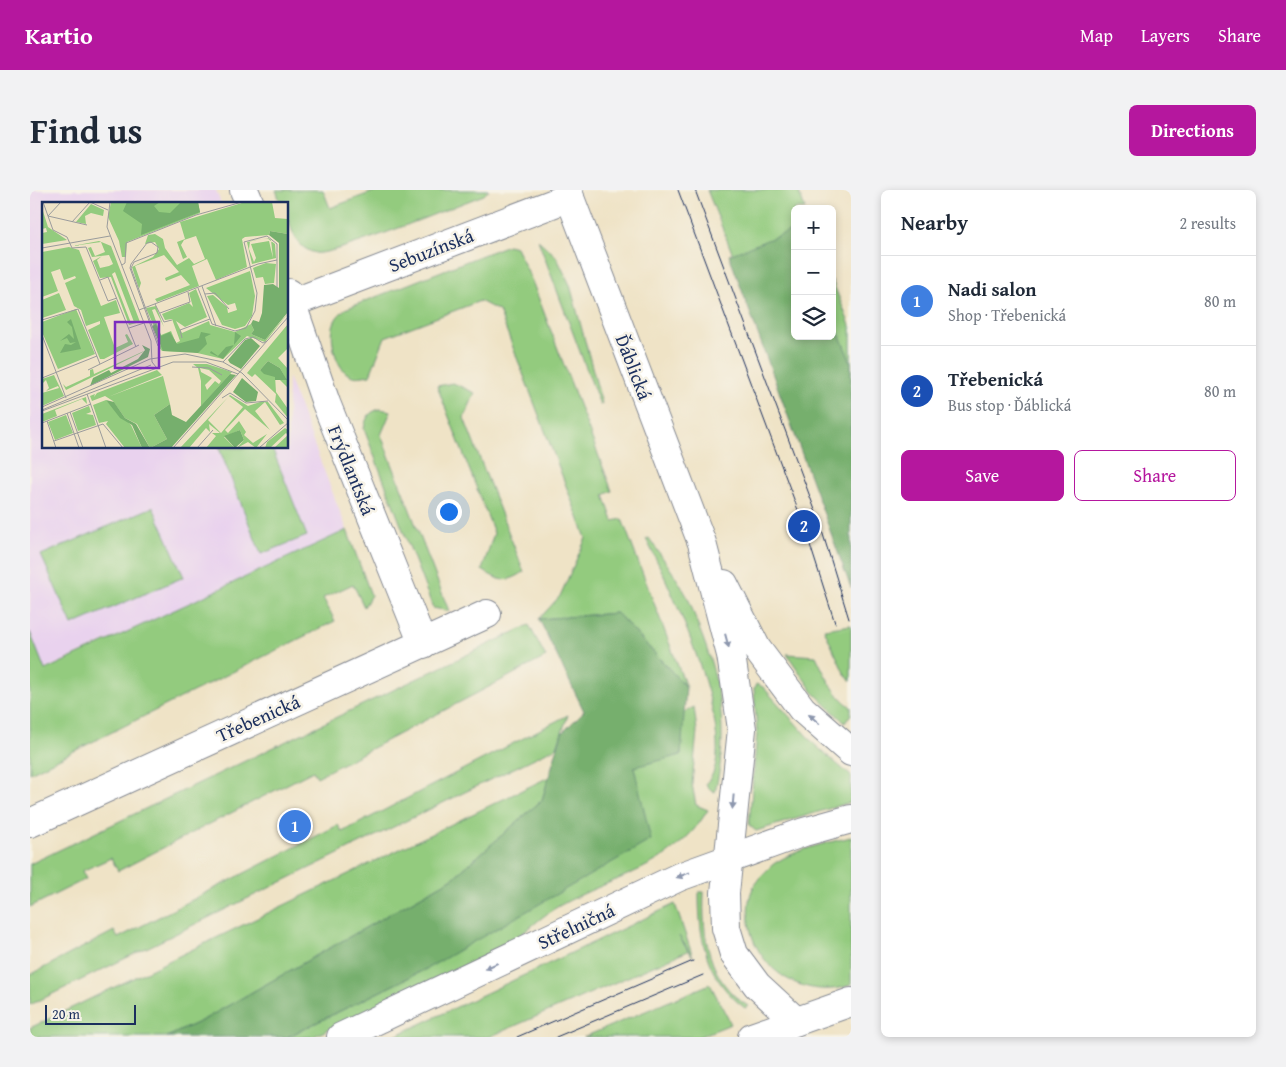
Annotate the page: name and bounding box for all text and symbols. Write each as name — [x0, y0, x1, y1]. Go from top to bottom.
text: Kartio — [25, 18, 93, 53]
text: Map — [1080, 22, 1113, 49]
text: Layers — [1141, 22, 1190, 49]
text: Share — [1218, 22, 1261, 49]
text: Find us — [30, 105, 143, 156]
button: Directions — [1129, 105, 1256, 156]
inset map — [42, 202, 289, 449]
map controls — [791, 205, 836, 340]
button: + — [791, 205, 836, 250]
text: Nearby — [901, 207, 968, 238]
text: 2 results — [1179, 211, 1236, 235]
street label: Sebuzínská — [385, 221, 477, 279]
button: − — [791, 250, 836, 295]
text: Nadi salon — [948, 275, 1037, 303]
text: 1 — [913, 289, 921, 313]
text: 80 m — [1204, 289, 1236, 313]
button: layers — [791, 295, 836, 340]
text: Shop · Třebenická — [948, 303, 1066, 327]
street label: Ďáblická — [609, 330, 659, 404]
text: Třebenická — [948, 365, 1043, 393]
text: 2 — [913, 379, 921, 403]
text: 80 m — [1204, 379, 1236, 403]
text: Bus stop · Ďáblická — [948, 393, 1071, 417]
street label: Frýdlantská — [321, 421, 383, 519]
button: Save — [901, 450, 1064, 501]
button: Share — [1074, 450, 1236, 501]
your location — [436, 499, 462, 525]
pin: 2 — [788, 507, 820, 545]
one-way arrow — [724, 634, 732, 649]
street label: Třebenická — [212, 687, 304, 749]
one-way arrow — [808, 714, 821, 725]
one-way arrow — [729, 794, 737, 810]
pin: 1 — [279, 807, 311, 845]
one-way arrow — [675, 872, 690, 880]
street label: Střelničná — [533, 896, 619, 956]
one-way arrow — [484, 962, 498, 970]
scale bar — [45, 1002, 136, 1025]
text: 20 m — [52, 1004, 80, 1024]

